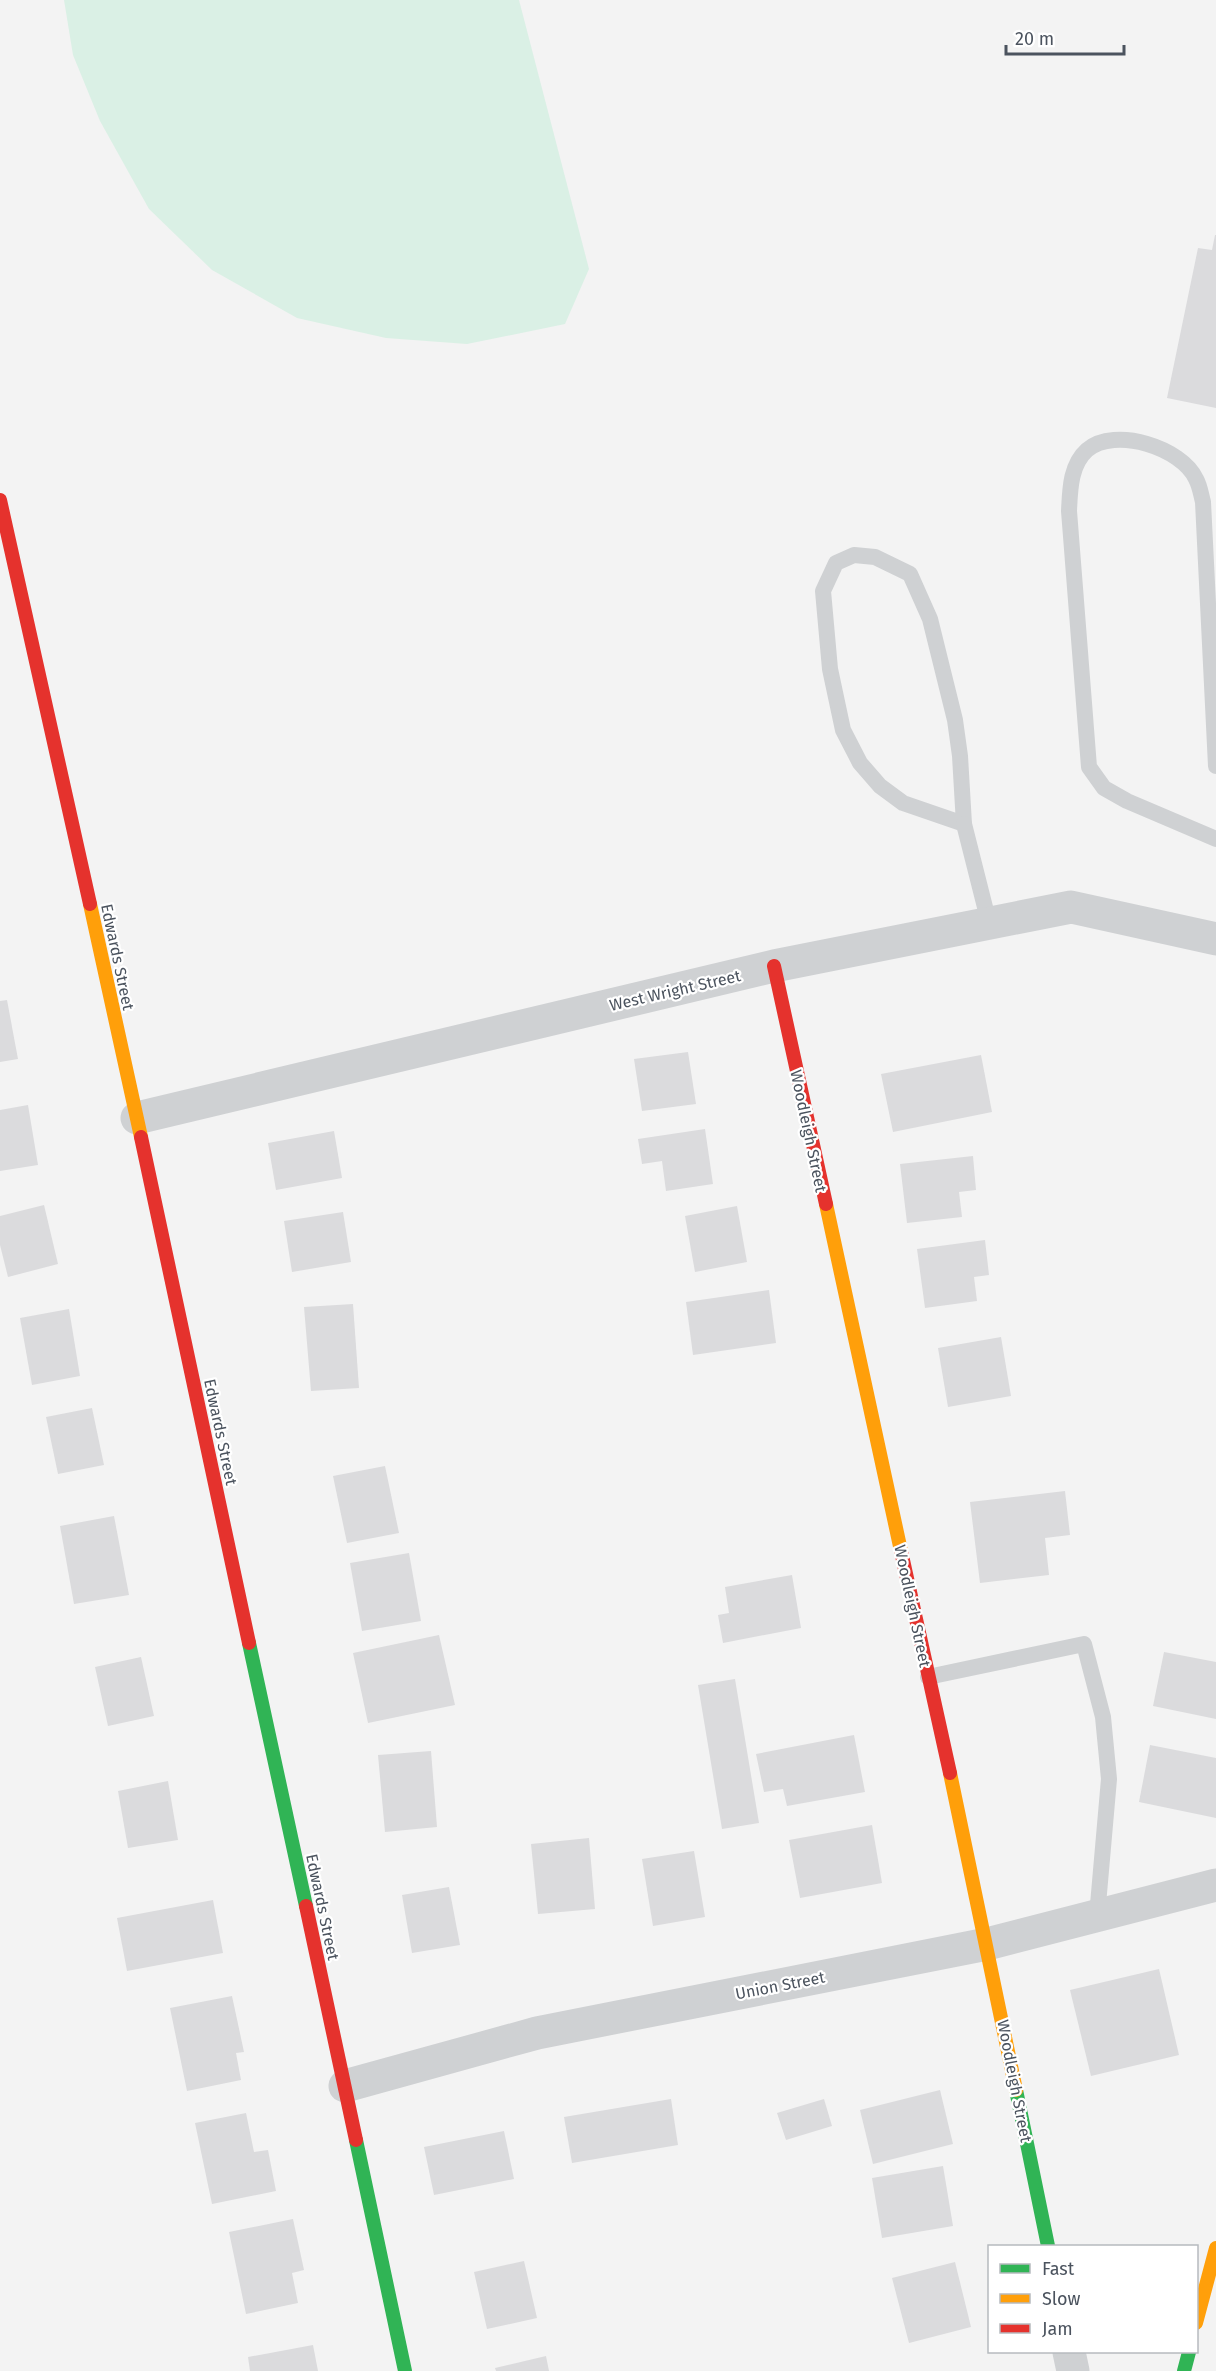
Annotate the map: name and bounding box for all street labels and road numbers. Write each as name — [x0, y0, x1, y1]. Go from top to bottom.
street label: Edwards Street — [97, 902, 138, 1012]
street label: West Wright Street — [608, 966, 743, 1015]
street label: Woodleigh Street — [786, 1068, 831, 1194]
street label: Edwards Street — [200, 1377, 241, 1487]
street label: Woodleigh Street — [890, 1543, 935, 1669]
street label: Edwards Street — [302, 1852, 343, 1962]
street label: Union Street — [734, 1967, 827, 2003]
street label: Woodleigh Street — [993, 2018, 1036, 2144]

